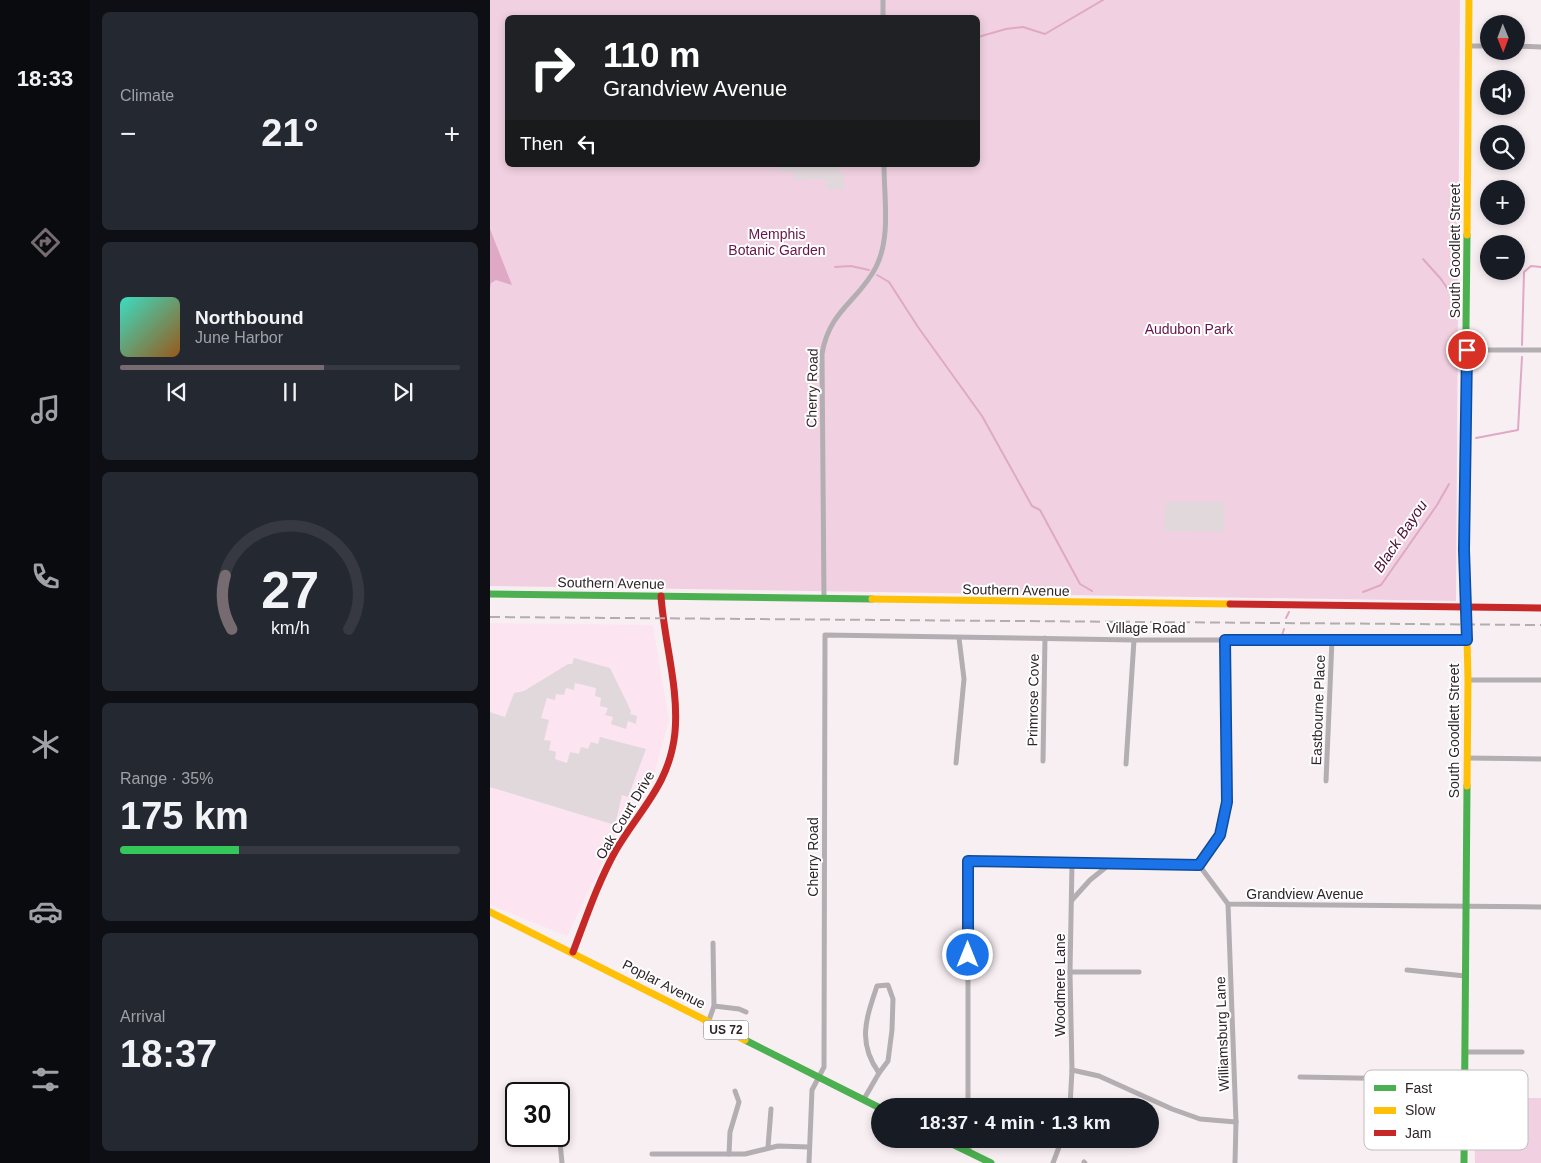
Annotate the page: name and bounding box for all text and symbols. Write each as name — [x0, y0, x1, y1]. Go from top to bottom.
north arrow — [1480, 15, 1525, 60]
map controls — [1480, 15, 1525, 280]
icon: right — [520, 35, 585, 100]
text: 110 m — [603, 35, 700, 74]
text: 18:33 — [17, 66, 73, 91]
button: sound — [1480, 70, 1525, 115]
text: Grandview Avenue — [603, 76, 787, 101]
text: Climate — [120, 87, 174, 104]
text: 21° — [261, 112, 319, 154]
text: − — [120, 118, 136, 149]
text: + — [444, 118, 460, 149]
button: search — [1480, 125, 1525, 170]
icon: left — [573, 130, 601, 158]
text: Then — [520, 133, 563, 154]
button: + — [1480, 180, 1525, 225]
street label: South Goodlett Street — [1447, 184, 1463, 318]
icon: directions — [28, 225, 63, 260]
park label: Memphis Botanic Garden — [728, 226, 826, 258]
button: − — [1480, 235, 1525, 280]
text: Northbound — [195, 307, 304, 328]
park label: Audubon Park — [1145, 321, 1234, 337]
text: June Harbor — [195, 329, 283, 346]
pin — [1446, 329, 1488, 371]
icon: arrive — [1453, 336, 1481, 364]
street label: Cherry Road — [803, 348, 821, 428]
icon: previous — [163, 378, 191, 406]
icon: pause — [276, 378, 304, 406]
icon: next — [389, 378, 417, 406]
icon: music — [28, 392, 63, 427]
water label: Black Bayou — [1370, 496, 1431, 575]
icon: phone — [28, 559, 63, 594]
text: 27 — [261, 561, 319, 619]
street label: Southern Avenue — [557, 574, 665, 592]
street label: Southern Avenue — [962, 581, 1070, 599]
text: km/h — [271, 618, 309, 638]
street label: Village Road — [1106, 620, 1186, 636]
street label: Primrose Cove — [1024, 653, 1042, 746]
street label: Eastbourne Place — [1308, 654, 1328, 766]
street label: South Goodlett Street — [1446, 664, 1462, 798]
icon: climate — [28, 727, 63, 762]
street label: Oak Court Drive — [592, 768, 658, 862]
text: Range · 35% — [120, 770, 213, 787]
text: 175 km — [120, 795, 249, 837]
street label: Cherry Road — [805, 817, 821, 897]
street label: Grandview Avenue — [1246, 886, 1364, 902]
icon: car — [28, 894, 63, 929]
position arrow — [941, 928, 993, 980]
street label: Woodmere Lane — [1052, 933, 1068, 1037]
street label: Poplar Avenue — [620, 956, 708, 1012]
street label: Williamsburg Lane — [1212, 976, 1232, 1092]
text: Arrival — [120, 1008, 165, 1025]
road number: US 72 — [704, 1020, 748, 1040]
text: 18:37 — [120, 1033, 217, 1075]
icon: filters — [28, 1062, 63, 1097]
legend — [1364, 1070, 1528, 1150]
text: Fast — [1405, 1080, 1432, 1096]
speed limit sign: 30 — [505, 1082, 570, 1147]
text: Slow — [1405, 1102, 1436, 1118]
text: 18:37 · 4 min · 1.3 km — [919, 1112, 1111, 1133]
text: Jam — [1405, 1125, 1431, 1141]

